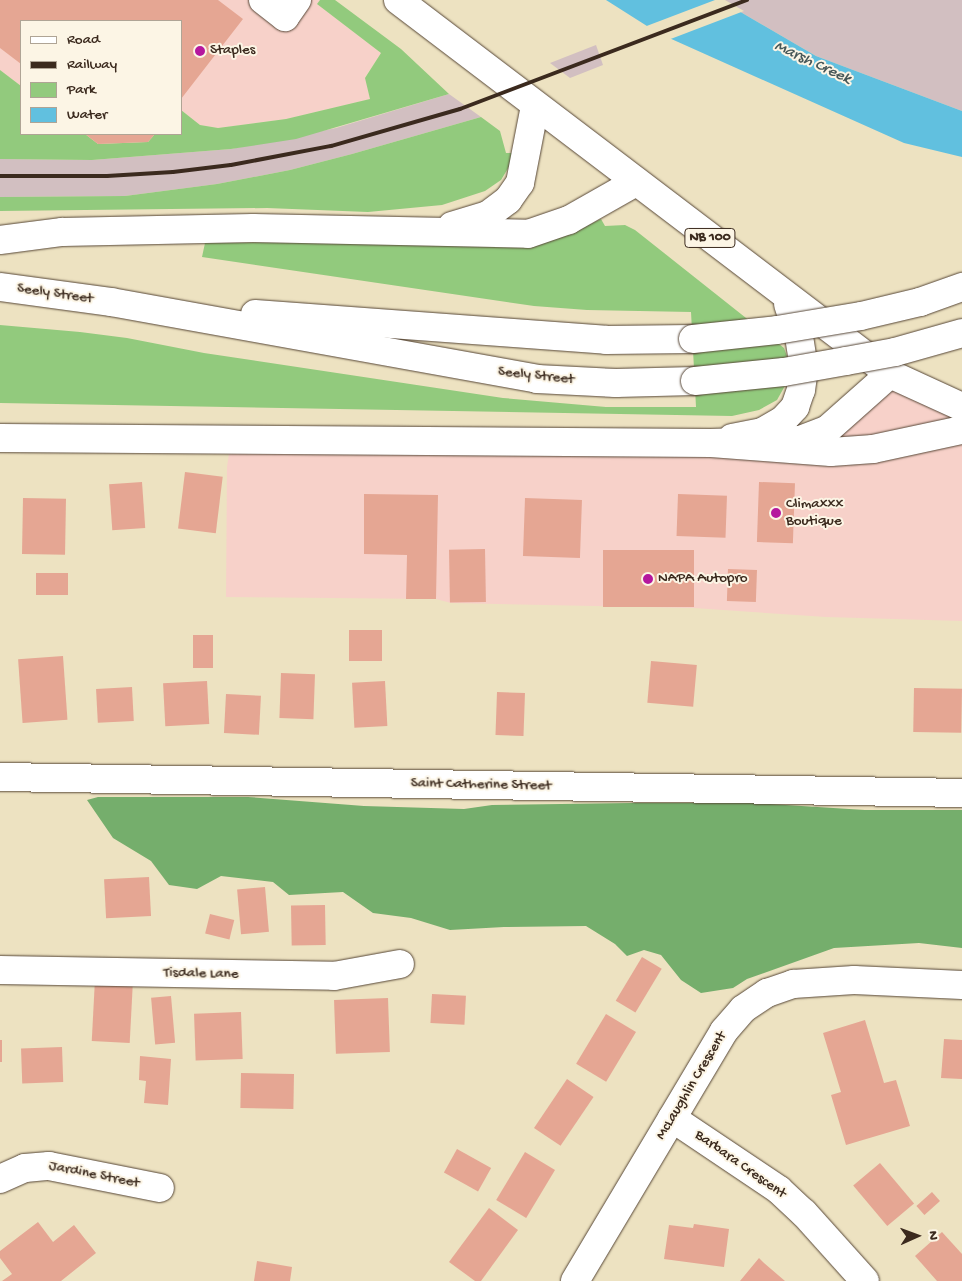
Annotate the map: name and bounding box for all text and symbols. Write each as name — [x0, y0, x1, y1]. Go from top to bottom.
legend — [20, 20, 182, 135]
text: Road — [67, 31, 100, 49]
water label: Marsh Creek — [771, 38, 853, 90]
place label: Staples — [210, 42, 255, 60]
marker: Staples — [194, 45, 206, 57]
text: Railway — [67, 56, 117, 74]
text: Park — [67, 81, 96, 99]
text: Water — [67, 106, 107, 124]
road number: NB 100 — [684, 227, 736, 250]
street label: Seely Street — [16, 280, 94, 308]
street label: Seely Street — [497, 363, 575, 389]
place label: Climaxxx Boutique — [786, 495, 843, 530]
marker: Climaxxx Boutique — [770, 507, 782, 519]
place label: NAPA Autopro — [658, 570, 748, 588]
marker: NAPA Autopro — [642, 573, 654, 585]
street label: Saint Catherine Street — [411, 775, 551, 795]
street label: Tisdale Lane — [163, 964, 239, 984]
street label: McLaughlin Crescent — [653, 1029, 731, 1143]
street label: Barbara Crescent — [691, 1127, 789, 1203]
street label: Jardine Street — [47, 1157, 141, 1193]
north arrow — [892, 1211, 942, 1261]
text: N — [924, 1231, 941, 1240]

